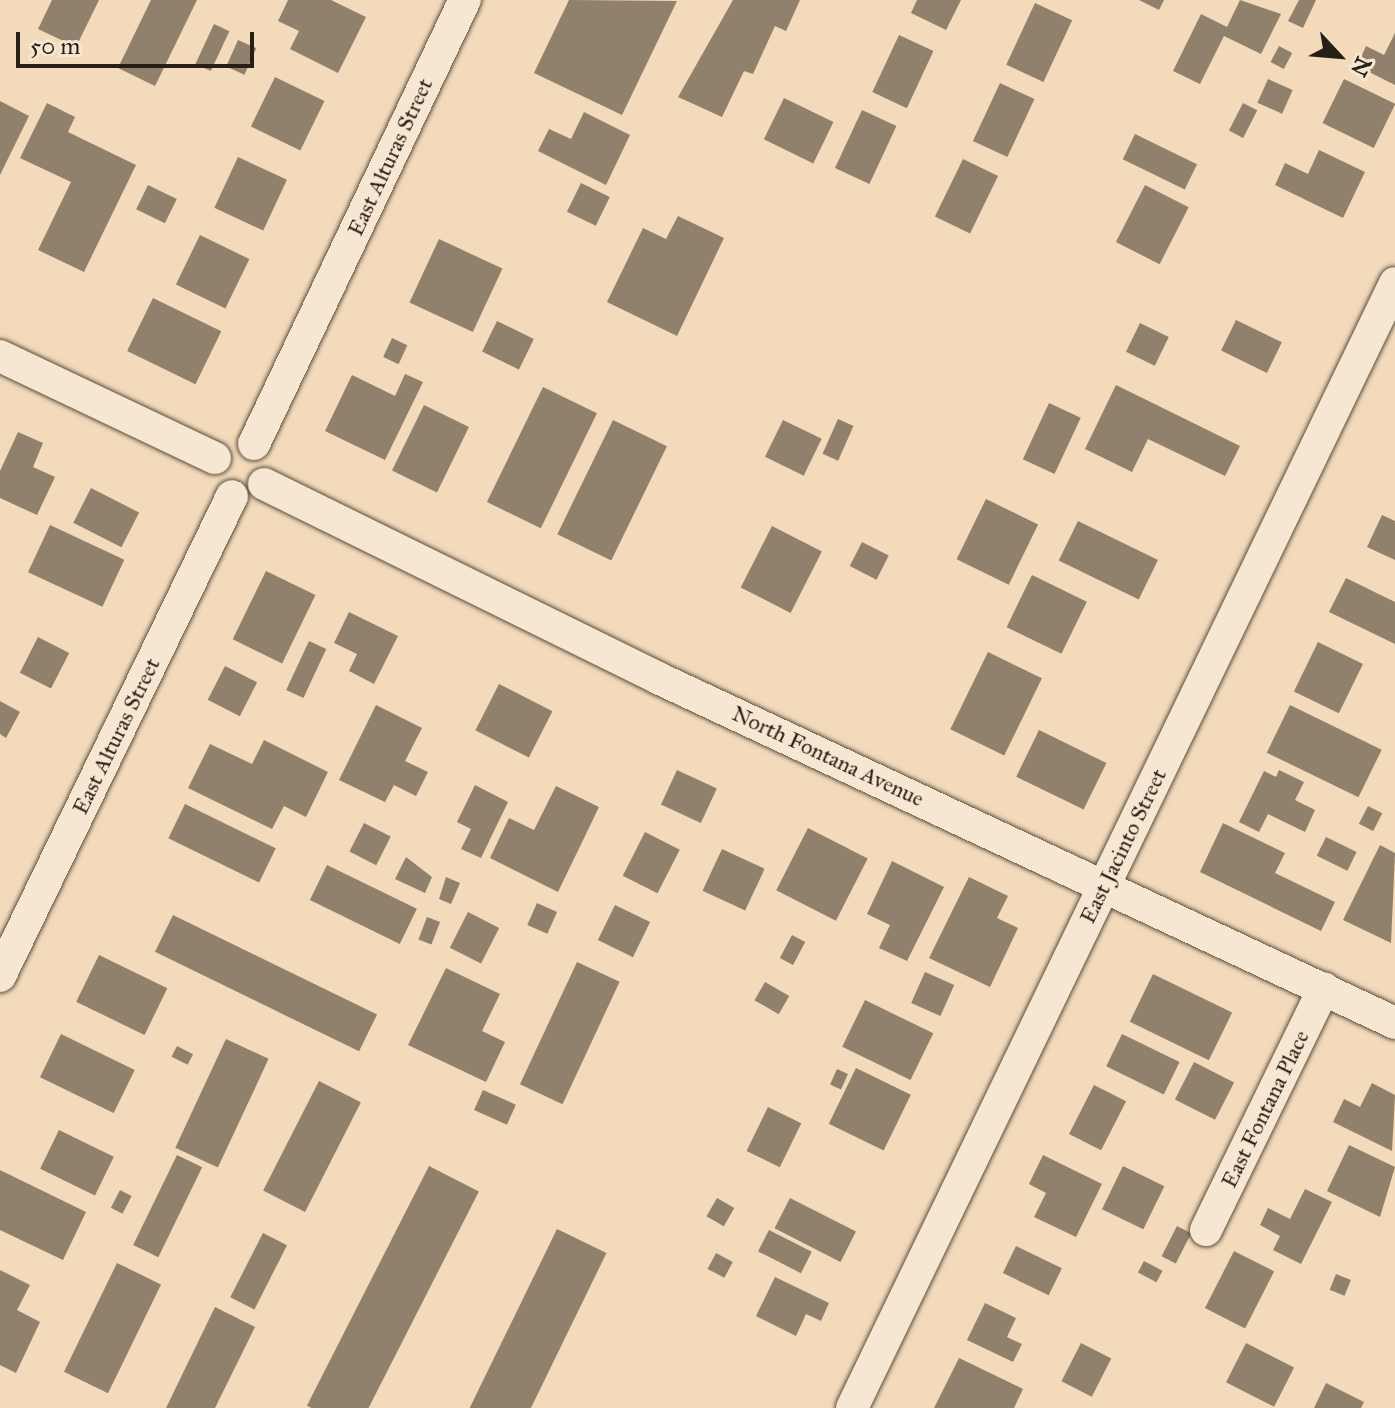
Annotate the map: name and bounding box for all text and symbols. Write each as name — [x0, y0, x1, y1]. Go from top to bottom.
scale bar — [20, 16, 258, 66]
north arrow — [1299, 16, 1379, 96]
text: 50 m — [30, 31, 80, 61]
text: N — [1345, 52, 1377, 81]
street label: East Alturas Street — [342, 74, 438, 240]
street label: East Alturas Street — [67, 653, 165, 819]
street label: North Fontana Avenue — [728, 700, 928, 812]
street label: East Jacinto Street — [1074, 764, 1172, 928]
street label: East Fontana Place — [1215, 1026, 1315, 1192]

